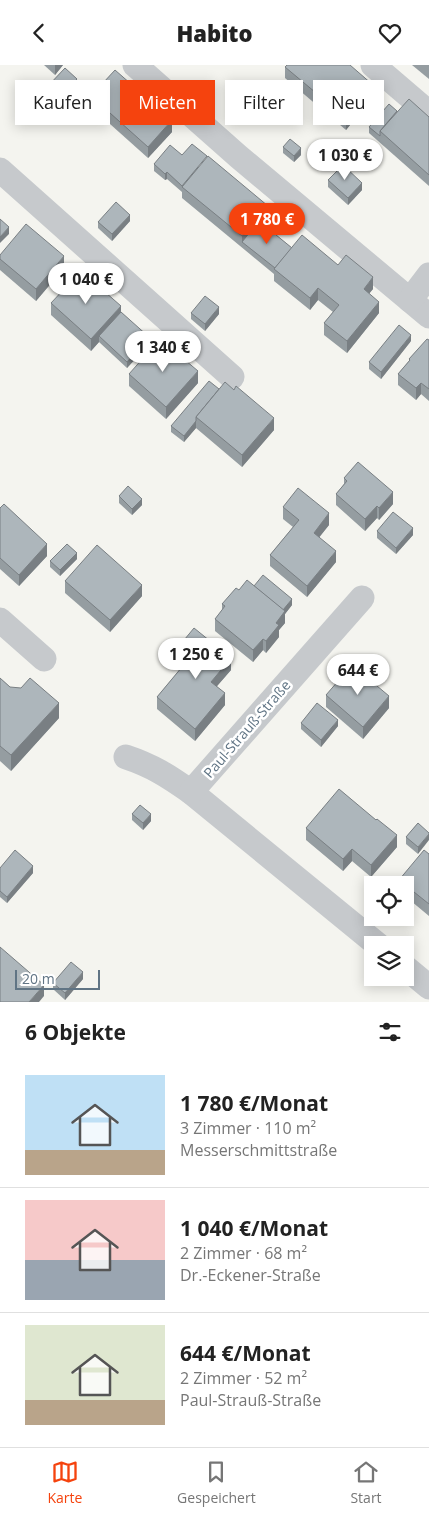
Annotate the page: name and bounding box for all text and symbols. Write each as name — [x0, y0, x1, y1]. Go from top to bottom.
text: Habito — [176, 18, 253, 48]
icon: back — [25, 19, 53, 47]
icon: heart — [376, 19, 404, 47]
chip: Kaufen — [15, 80, 110, 125]
chip: Mieten — [120, 80, 215, 125]
chip: Filter — [225, 80, 303, 125]
chip: Neu — [313, 80, 384, 125]
pin: 1 030 € — [299, 139, 391, 181]
text: 1 030 € — [318, 144, 372, 166]
pin: 1 780 € — [221, 203, 313, 245]
text: 1 780 € — [240, 208, 294, 230]
pin: 1 040 € — [40, 263, 132, 305]
text: 1 040 € — [59, 268, 113, 290]
pin: 1 340 € — [117, 331, 209, 373]
text: 1 340 € — [136, 336, 190, 358]
pin: 1 250 € — [150, 637, 242, 680]
text: 1 250 € — [169, 643, 223, 665]
pin: 644 € — [323, 653, 393, 696]
text: 644 € — [338, 659, 378, 681]
street label: Paul-Strauß-Straße — [199, 676, 294, 782]
map controls — [364, 876, 414, 986]
button: locate — [364, 876, 414, 926]
button: layers — [364, 936, 414, 986]
scale bar — [15, 967, 100, 990]
text: 20 m — [22, 969, 55, 988]
text: 6 Objekte — [25, 1018, 126, 1046]
icon: filters — [376, 1018, 404, 1046]
text: 1 780 €/Monat — [180, 1089, 328, 1117]
icon: home — [65, 1095, 125, 1155]
text: 3 Zimmer · 110 m² — [180, 1117, 316, 1139]
text: Messerschmittstraße — [180, 1139, 337, 1161]
text: 1 040 €/Monat — [180, 1214, 328, 1242]
icon: home — [65, 1220, 125, 1280]
text: 2 Zimmer · 68 m² — [180, 1242, 307, 1264]
text: Dr.-Eckener-Straße — [180, 1264, 321, 1286]
text: 644 €/Monat — [180, 1339, 311, 1367]
icon: home — [65, 1345, 125, 1405]
text: 2 Zimmer · 52 m² — [180, 1367, 307, 1389]
text: Paul-Strauß-Straße — [180, 1389, 321, 1411]
tab: Karte — [47, 1458, 82, 1507]
tab: Gespeichert — [177, 1458, 256, 1507]
tab: Start — [350, 1458, 382, 1507]

